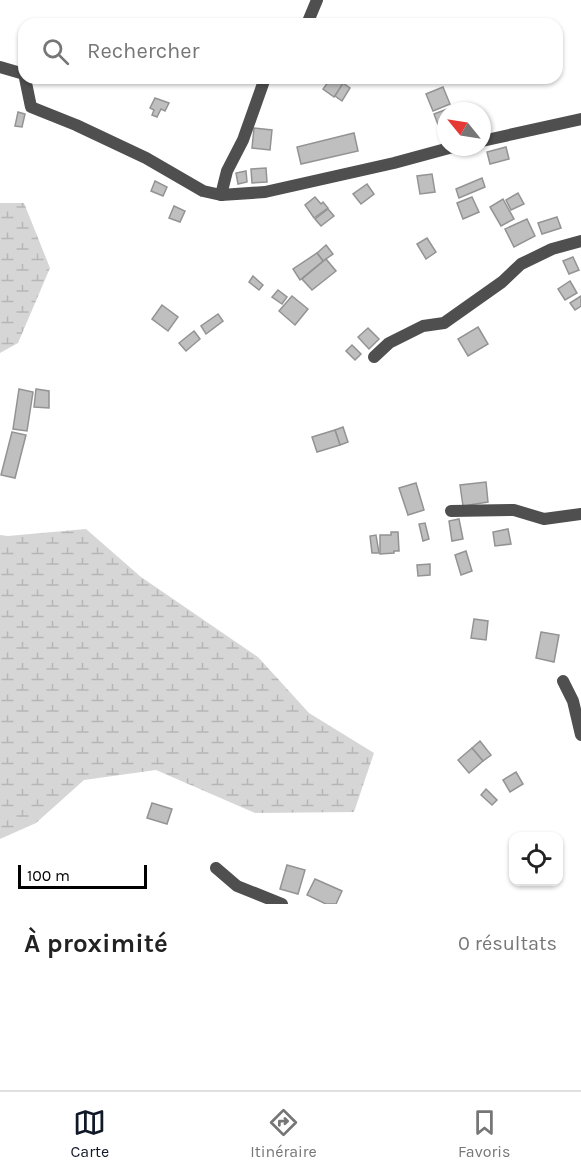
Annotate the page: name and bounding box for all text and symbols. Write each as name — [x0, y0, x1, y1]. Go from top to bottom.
search box — [18, 18, 563, 84]
icon: search — [39, 35, 72, 68]
text: Rechercher — [87, 38, 200, 64]
north arrow — [437, 102, 491, 156]
map controls — [509, 832, 563, 886]
button: locate — [509, 832, 563, 886]
scale bar — [18, 862, 147, 890]
text: 100 m — [27, 866, 70, 885]
text: À proximité — [24, 928, 168, 959]
text: 0 résultats — [458, 932, 557, 955]
tab: Carte — [71, 1106, 109, 1161]
tab: Itinéraire — [250, 1106, 317, 1161]
tab: Favoris — [458, 1106, 510, 1161]

